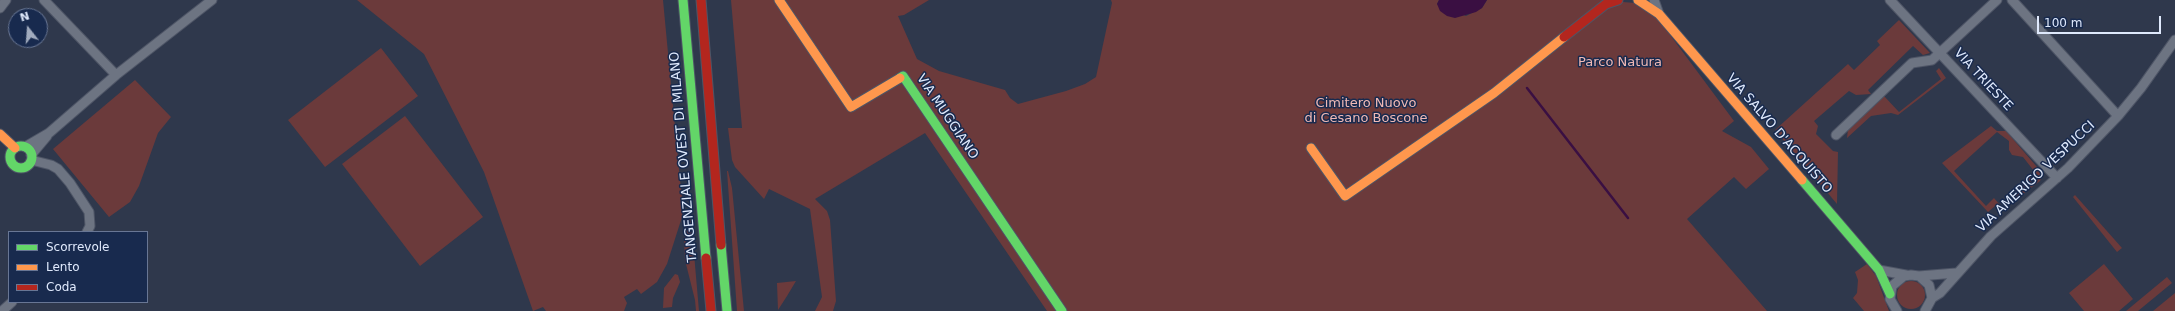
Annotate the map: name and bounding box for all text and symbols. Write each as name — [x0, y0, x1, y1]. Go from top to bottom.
north arrow — [8, 8, 48, 48]
scale bar — [2039, 8, 2163, 34]
text: N — [18, 9, 31, 25]
text: 100 m — [2044, 16, 2082, 30]
street label: VIA TRIESTE — [1950, 46, 2016, 114]
street label: TANGENZIALE OVEST DI MILANO — [667, 51, 701, 263]
park label: Parco Natura — [1578, 55, 1662, 71]
street label: VIA MUGGIANO — [913, 71, 981, 163]
street label: VIA SALVO D'ACQUISTO — [1723, 71, 1835, 197]
park label: Cimitero Nuovo di Cesano Boscone — [1304, 96, 1428, 127]
street label: VIA AMERIGO VESPUCCI — [1974, 118, 2098, 236]
legend — [8, 231, 148, 303]
text: Scorrevole — [46, 240, 110, 254]
text: Lento — [46, 260, 80, 274]
text: Coda — [46, 280, 77, 294]

